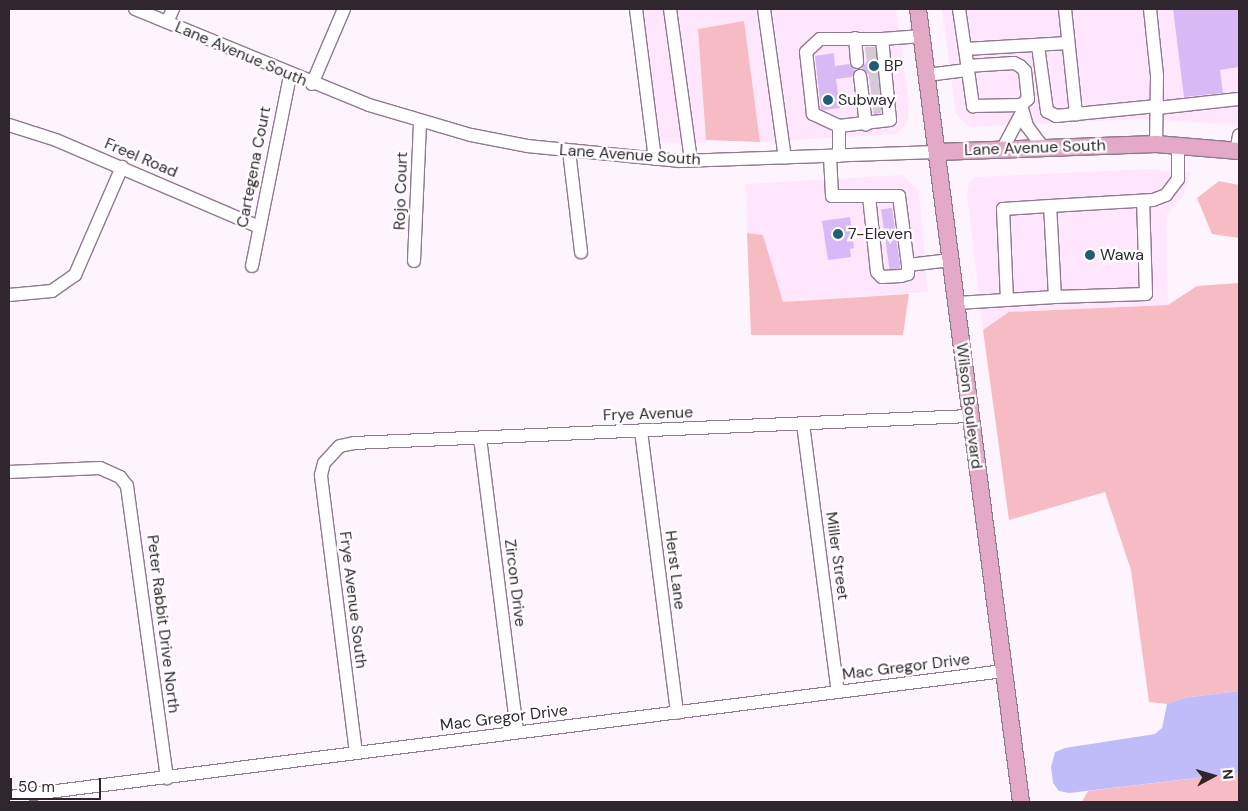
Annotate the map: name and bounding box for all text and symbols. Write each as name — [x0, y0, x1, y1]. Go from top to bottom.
street label: Lane Avenue South — [172, 17, 310, 91]
place label: BP — [884, 56, 903, 76]
marker: BP — [868, 60, 880, 72]
place label: Subway — [838, 90, 895, 110]
marker: Subway — [822, 94, 834, 106]
street label: Cartegena Court — [233, 105, 275, 229]
street label: Freel Road — [102, 134, 180, 182]
street label: Lane Avenue South — [964, 136, 1106, 160]
street label: Lane Avenue South — [559, 140, 701, 170]
street label: Rojo Court — [390, 151, 412, 231]
place label: 7-Eleven — [848, 224, 912, 244]
marker: 7-Eleven — [832, 228, 844, 240]
place label: Wawa — [1100, 245, 1144, 265]
marker: Wawa — [1084, 249, 1096, 261]
street label: Wilson Boulevard — [952, 342, 986, 470]
street label: Frye Avenue — [603, 403, 693, 425]
street label: Miller Street — [821, 511, 853, 601]
street label: Herst Lane — [661, 529, 689, 611]
street label: Frye Avenue South — [335, 530, 371, 670]
street label: Peter Rabbit Drive North — [143, 534, 183, 714]
street label: Zircon Drive — [500, 538, 530, 628]
street label: Mac Gregor Drive — [841, 650, 971, 684]
street label: Mac Gregor Drive — [439, 701, 569, 735]
north arrow — [1188, 751, 1238, 801]
scale bar — [12, 768, 104, 800]
text: N — [1218, 768, 1237, 780]
text: 50 m — [18, 777, 55, 797]

